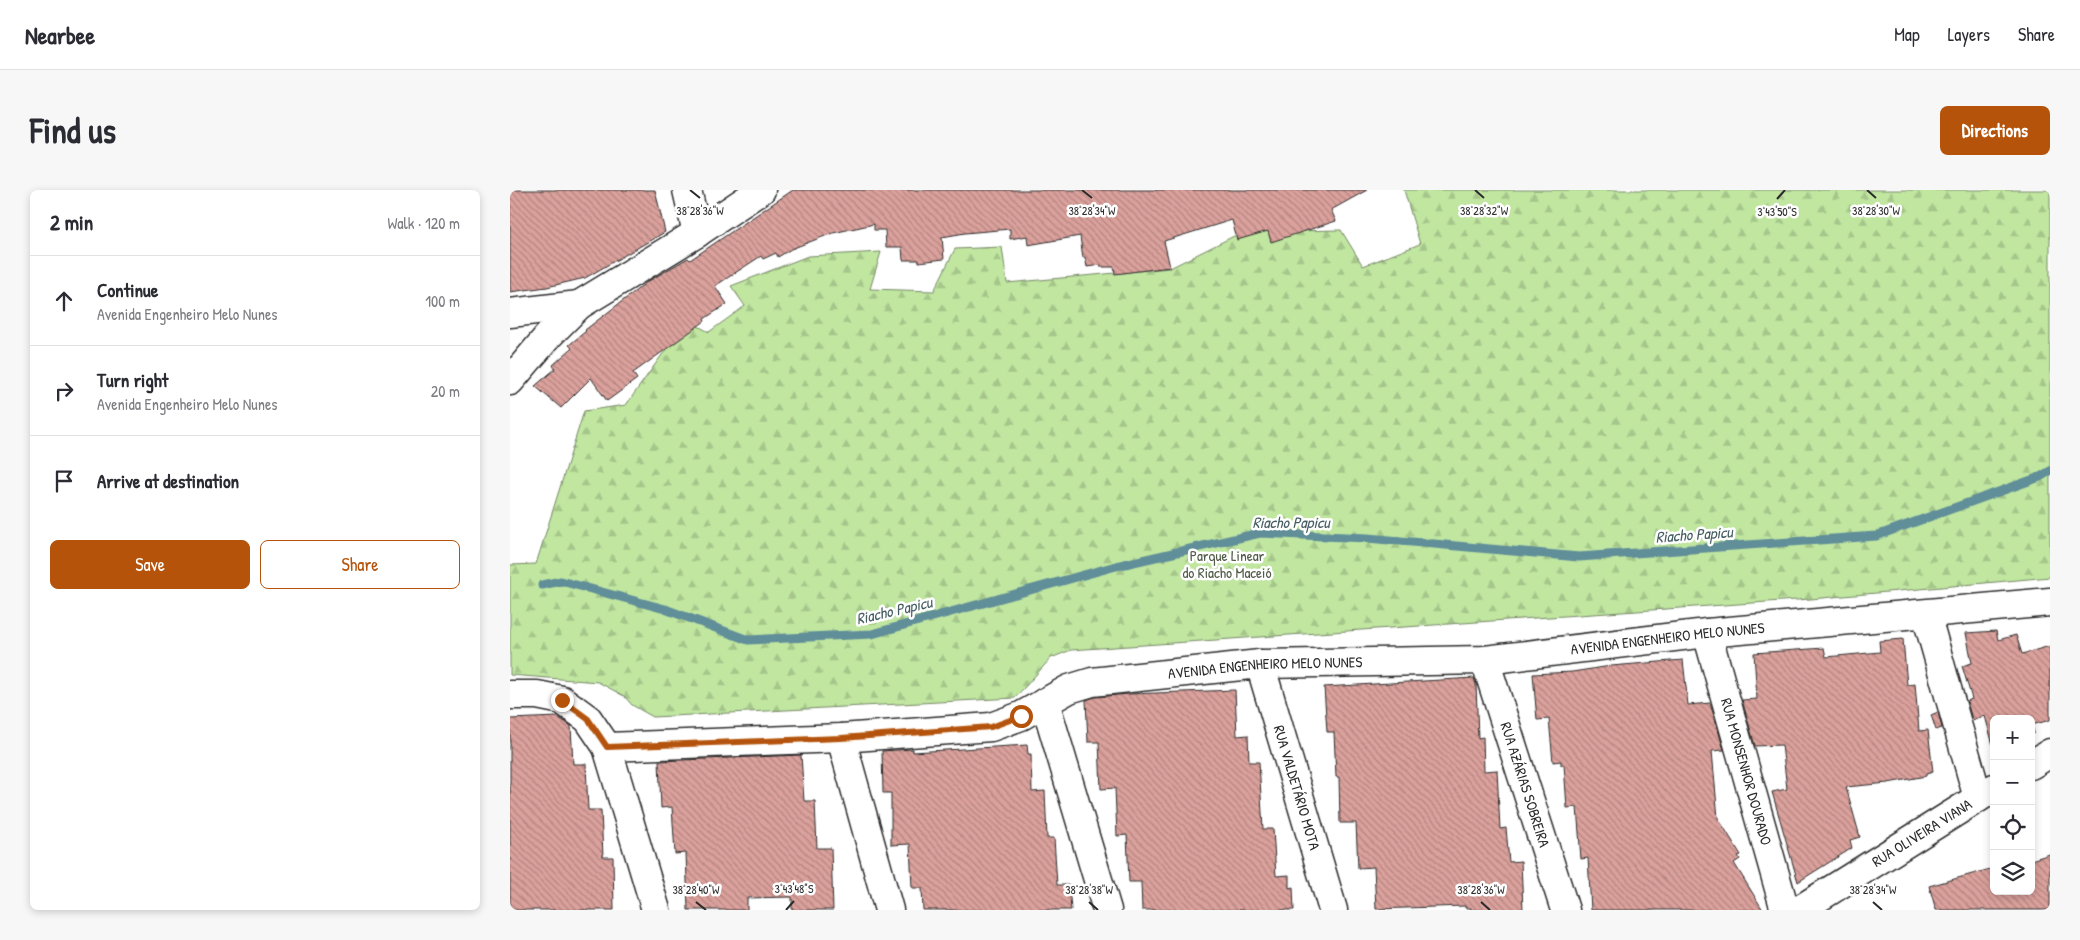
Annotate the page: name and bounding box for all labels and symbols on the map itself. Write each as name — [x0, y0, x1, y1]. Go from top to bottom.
text: 38°28'36"W — [676, 202, 724, 219]
text: 38°28'34"W — [1068, 202, 1116, 219]
text: 38°28'32"W — [1460, 202, 1509, 219]
text: 38°28'30"W — [1852, 202, 1901, 219]
text: 3°43'50"S — [1757, 203, 1797, 220]
water label: Riacho Papicu — [1252, 511, 1331, 533]
water label: Riacho Papicu — [1655, 520, 1735, 548]
park label: Parque Linear do Riacho Maceió — [1182, 545, 1272, 583]
water label: Riacho Papicu — [854, 590, 936, 629]
street label: AVENIDA ENGENHEIRO MELO NUNES — [1569, 617, 1765, 659]
street label: AVENIDA ENGENHEIRO MELO NUNES — [1167, 651, 1363, 684]
route end — [551, 689, 574, 712]
street label: RUA MONSENHOR DOURADO — [1716, 696, 1777, 847]
route start — [1010, 705, 1033, 728]
street label: RUA AZÁRIAS SOBREIRA — [1496, 719, 1555, 850]
street label: RUA VALDETÁRIO MOTA — [1269, 723, 1326, 853]
street label: RUA OLIVEIRA VIANA — [1868, 793, 1976, 872]
text: 3°43'48"S — [775, 880, 814, 897]
text: 38°28'40"W — [672, 881, 720, 898]
text: 38°28'38"W — [1065, 881, 1113, 898]
text: 38°28'36"W — [1457, 881, 1505, 898]
text: 38°28'34"W — [1849, 881, 1897, 898]

